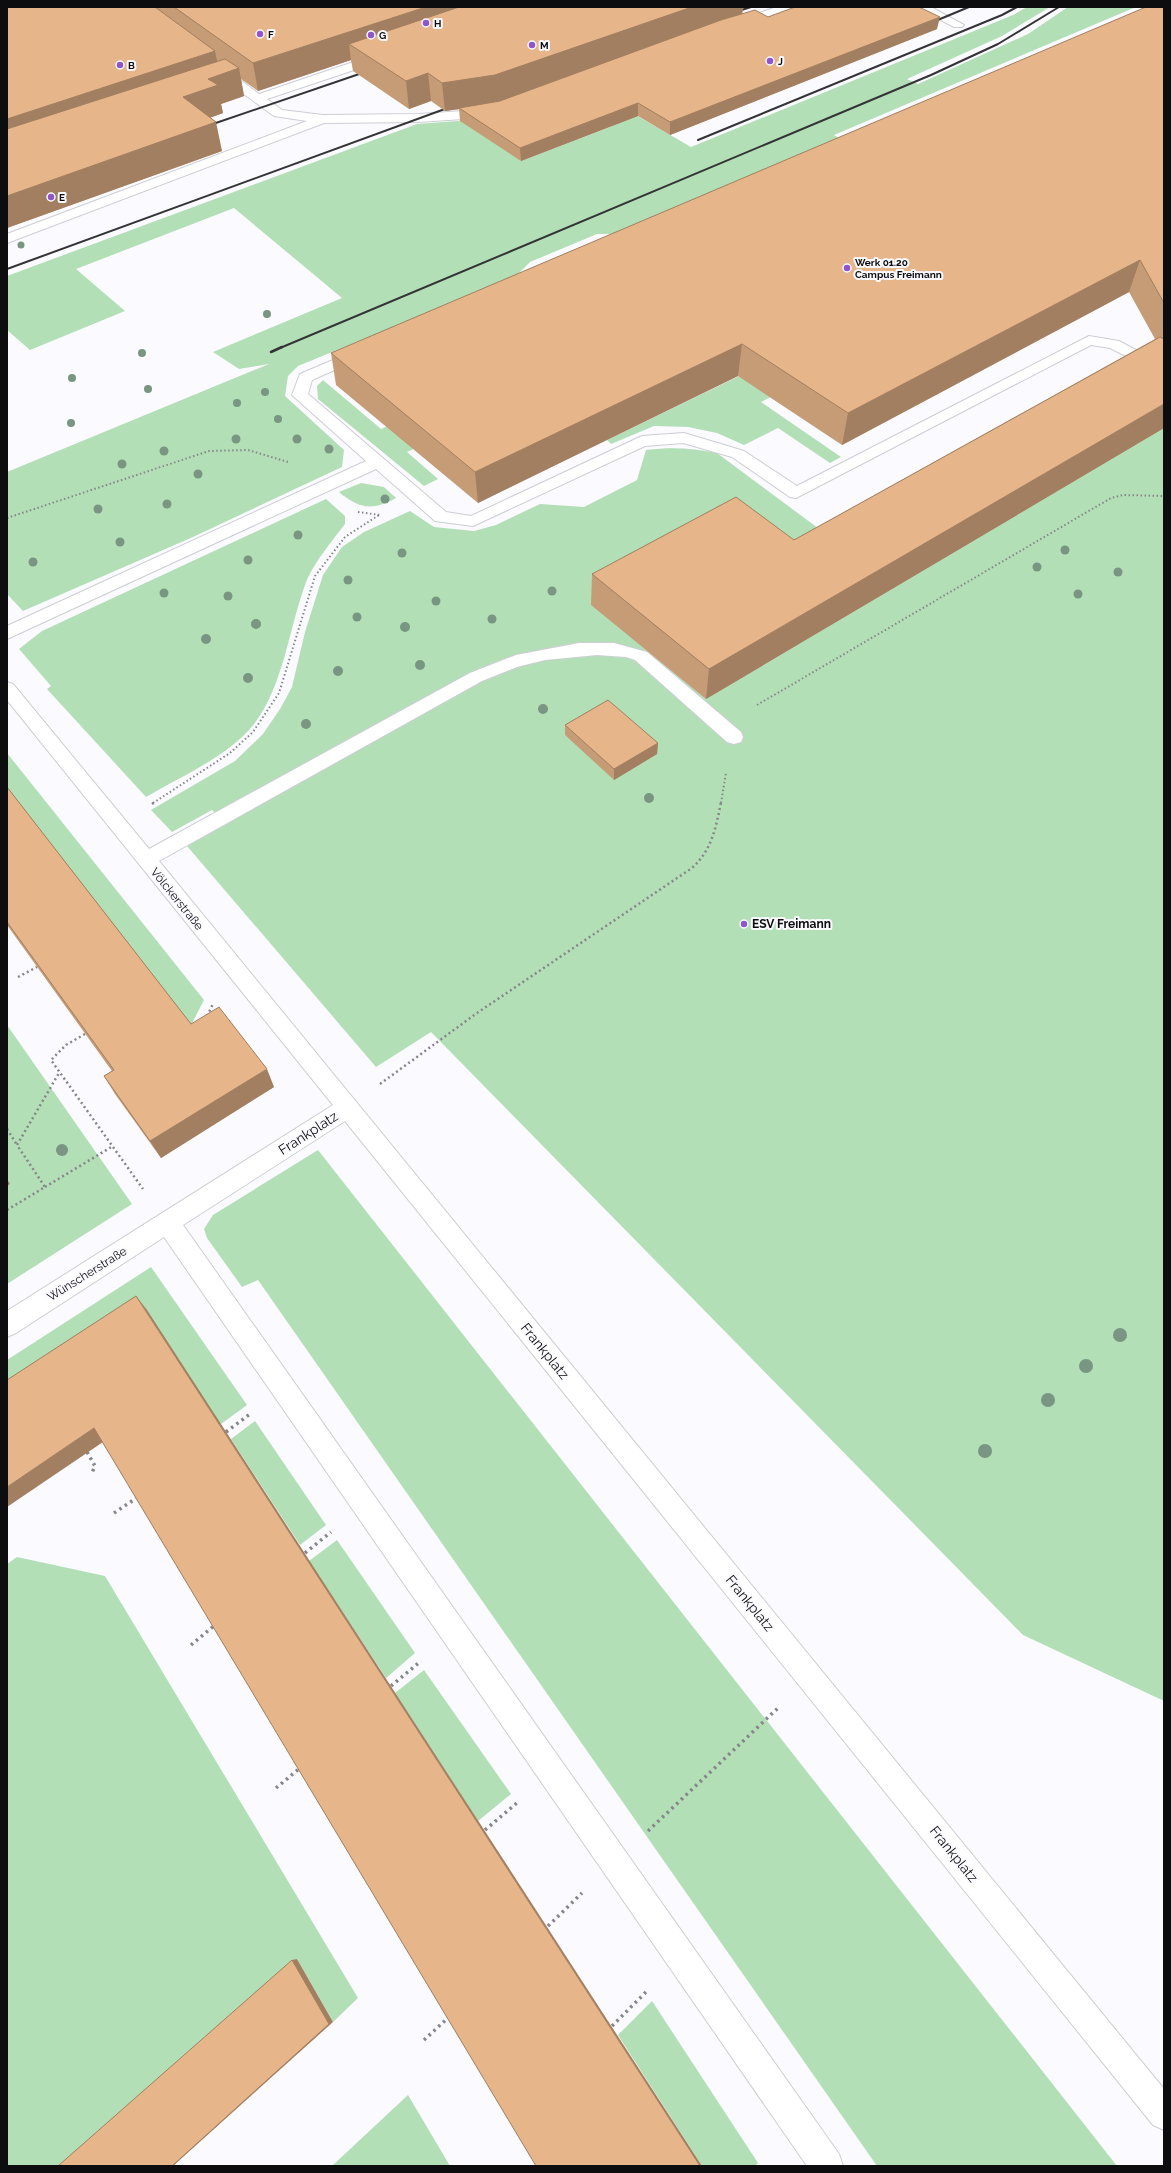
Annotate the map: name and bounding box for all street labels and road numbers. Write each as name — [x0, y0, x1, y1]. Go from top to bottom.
street label: Völckerstraße — [148, 865, 206, 933]
street label: Frankplatz — [275, 1108, 341, 1158]
street label: Wünscherstraße — [45, 1244, 129, 1304]
street label: Frankplatz — [518, 1320, 572, 1382]
street label: Frankplatz — [723, 1572, 777, 1634]
street label: Frankplatz — [927, 1823, 981, 1885]

